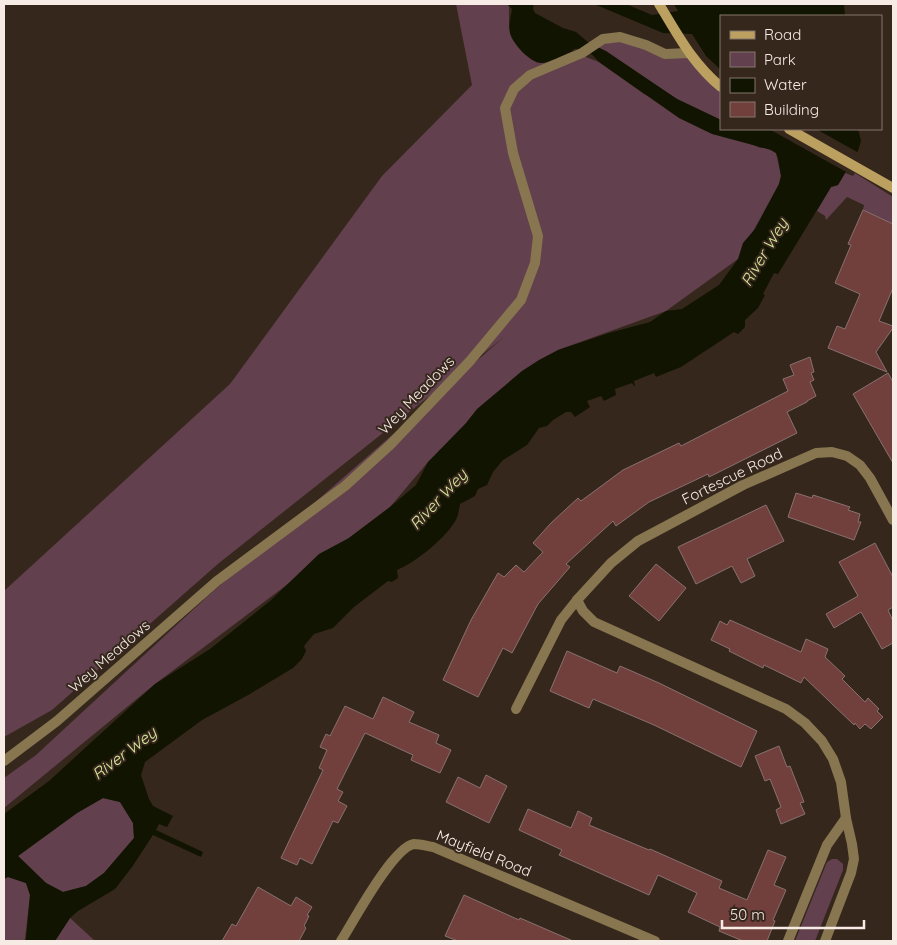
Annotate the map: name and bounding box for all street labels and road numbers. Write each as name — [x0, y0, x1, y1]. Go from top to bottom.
street label: Wey Meadows — [374, 352, 458, 438]
street label: Fortescue Road — [679, 443, 785, 509]
street label: Wey Meadows — [64, 615, 154, 697]
street label: Mayfield Road — [434, 825, 534, 881]

